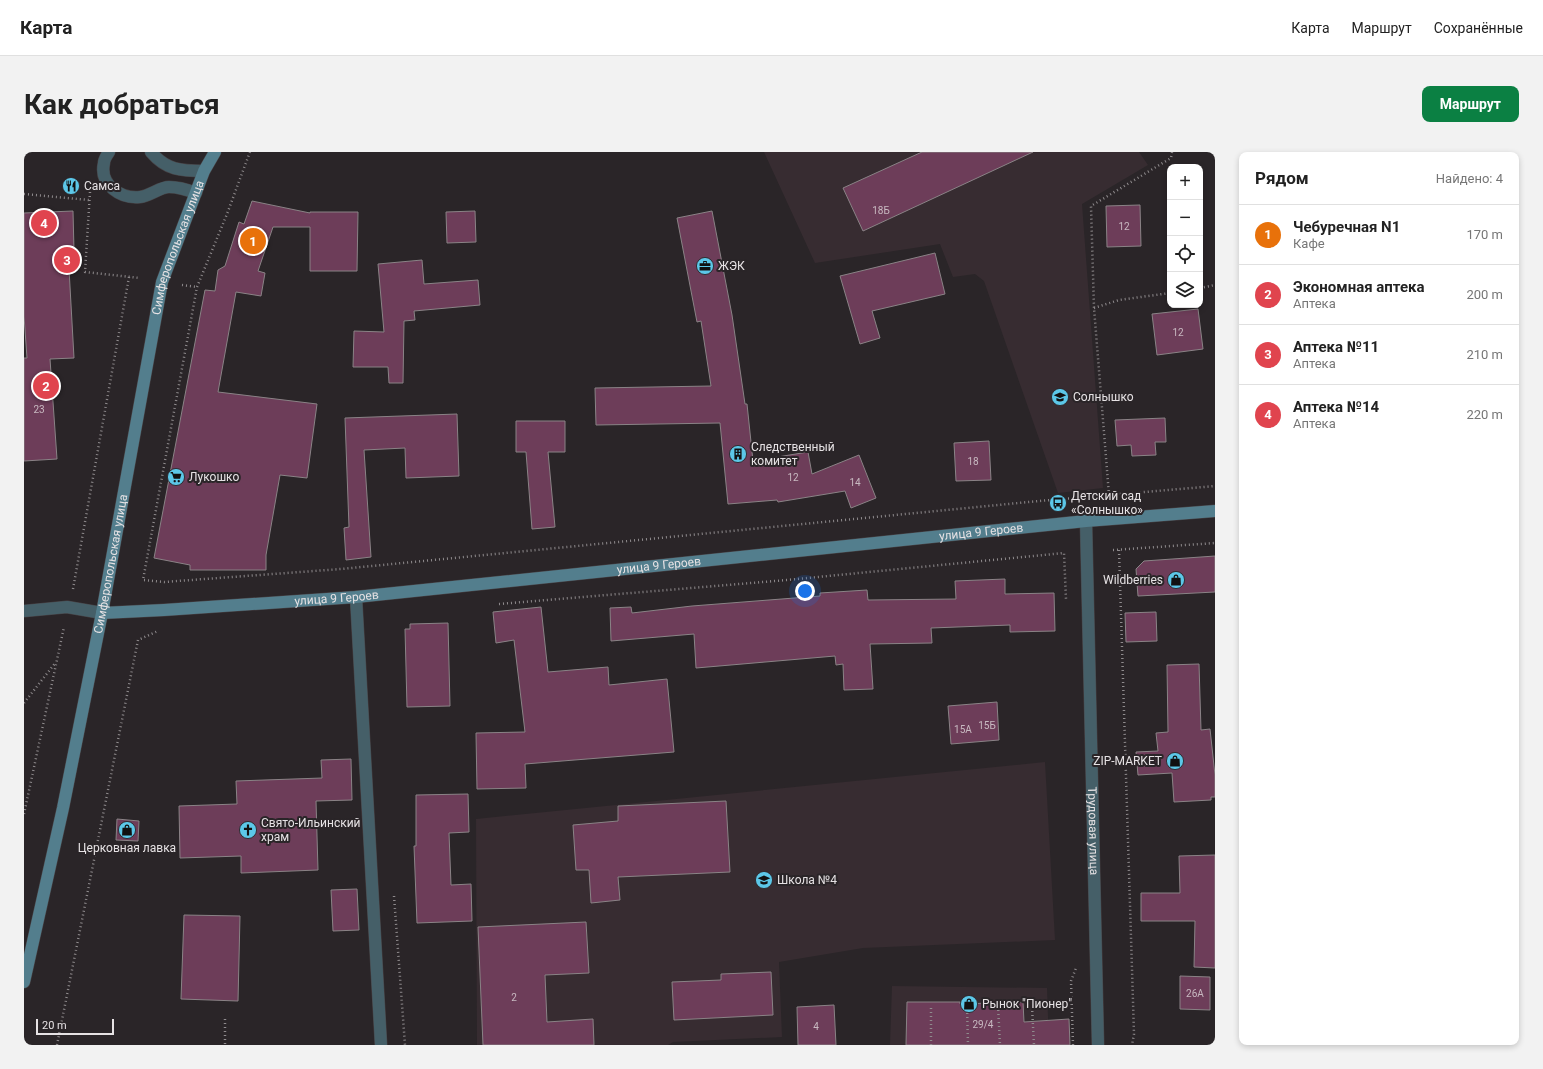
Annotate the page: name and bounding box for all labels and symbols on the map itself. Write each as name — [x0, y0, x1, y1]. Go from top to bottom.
restaurant icon: Самса — [61, 176, 81, 196]
street label: Симферопольская улица — [149, 178, 207, 316]
place label: Самса — [84, 179, 120, 193]
house number: 18Б — [872, 205, 890, 216]
pin: 4 — [31, 208, 57, 238]
house number: 12 — [1118, 221, 1130, 232]
pin: 1 — [240, 226, 266, 256]
pin: 3 — [54, 245, 80, 275]
office icon: ЖЭК — [695, 256, 715, 276]
place label: ЖЭК — [718, 259, 745, 273]
house number: 12 — [1172, 327, 1184, 338]
pin: 2 — [33, 371, 59, 401]
school or university icon: Солнышко — [1050, 387, 1070, 407]
place label: Солнышко — [1073, 390, 1134, 404]
house number: 23 — [33, 404, 45, 415]
place label: Следственный комитет — [751, 440, 835, 468]
building icon: Следственный комитет — [728, 444, 748, 464]
house number: 18 — [967, 456, 979, 467]
supermarket icon: Лукошко — [166, 467, 186, 487]
place label: Лукошко — [189, 470, 239, 484]
house number: 12 — [787, 472, 799, 483]
house number: 14 — [849, 477, 861, 488]
place label: Детский сад «Солнышко» — [1071, 489, 1143, 517]
street label: Симферопольская улица — [91, 493, 130, 635]
bus stop icon: Детский сад «Солнышко» — [1048, 493, 1068, 513]
street label: улица 9 Героев — [938, 521, 1024, 543]
street label: улица 9 Героев — [616, 554, 702, 577]
shop icon: Wildberries — [1166, 570, 1186, 590]
place label: Wildberries — [1103, 573, 1163, 587]
your location — [795, 581, 815, 601]
street label: улица 9 Героев — [294, 588, 379, 608]
house number: 15Б — [978, 720, 996, 731]
house number: 15А — [954, 724, 972, 735]
shop icon: ZIP-MARKET — [1165, 751, 1185, 771]
place label: ZIP-MARKET — [1093, 754, 1162, 768]
street label: Трудовая улица — [1085, 786, 1101, 875]
place label: Свято-Ильинский храм — [261, 816, 361, 844]
shop icon: Церковная лавка — [117, 820, 137, 840]
church icon: Свято-Ильинский храм — [238, 820, 258, 840]
place label: Церковная лавка — [78, 841, 176, 855]
school or university icon: Школа №4 — [754, 870, 774, 890]
place label: Школа №4 — [777, 873, 837, 887]
house number: 26А — [1186, 988, 1204, 999]
house number: 2 — [511, 992, 517, 1003]
shop icon: Рынок "Пионер" — [959, 994, 979, 1014]
place label: Рынок "Пионер" — [982, 997, 1072, 1011]
scale bar — [36, 1017, 114, 1036]
house number: 29/4 — [973, 1019, 994, 1030]
house number: 4 — [813, 1021, 819, 1032]

